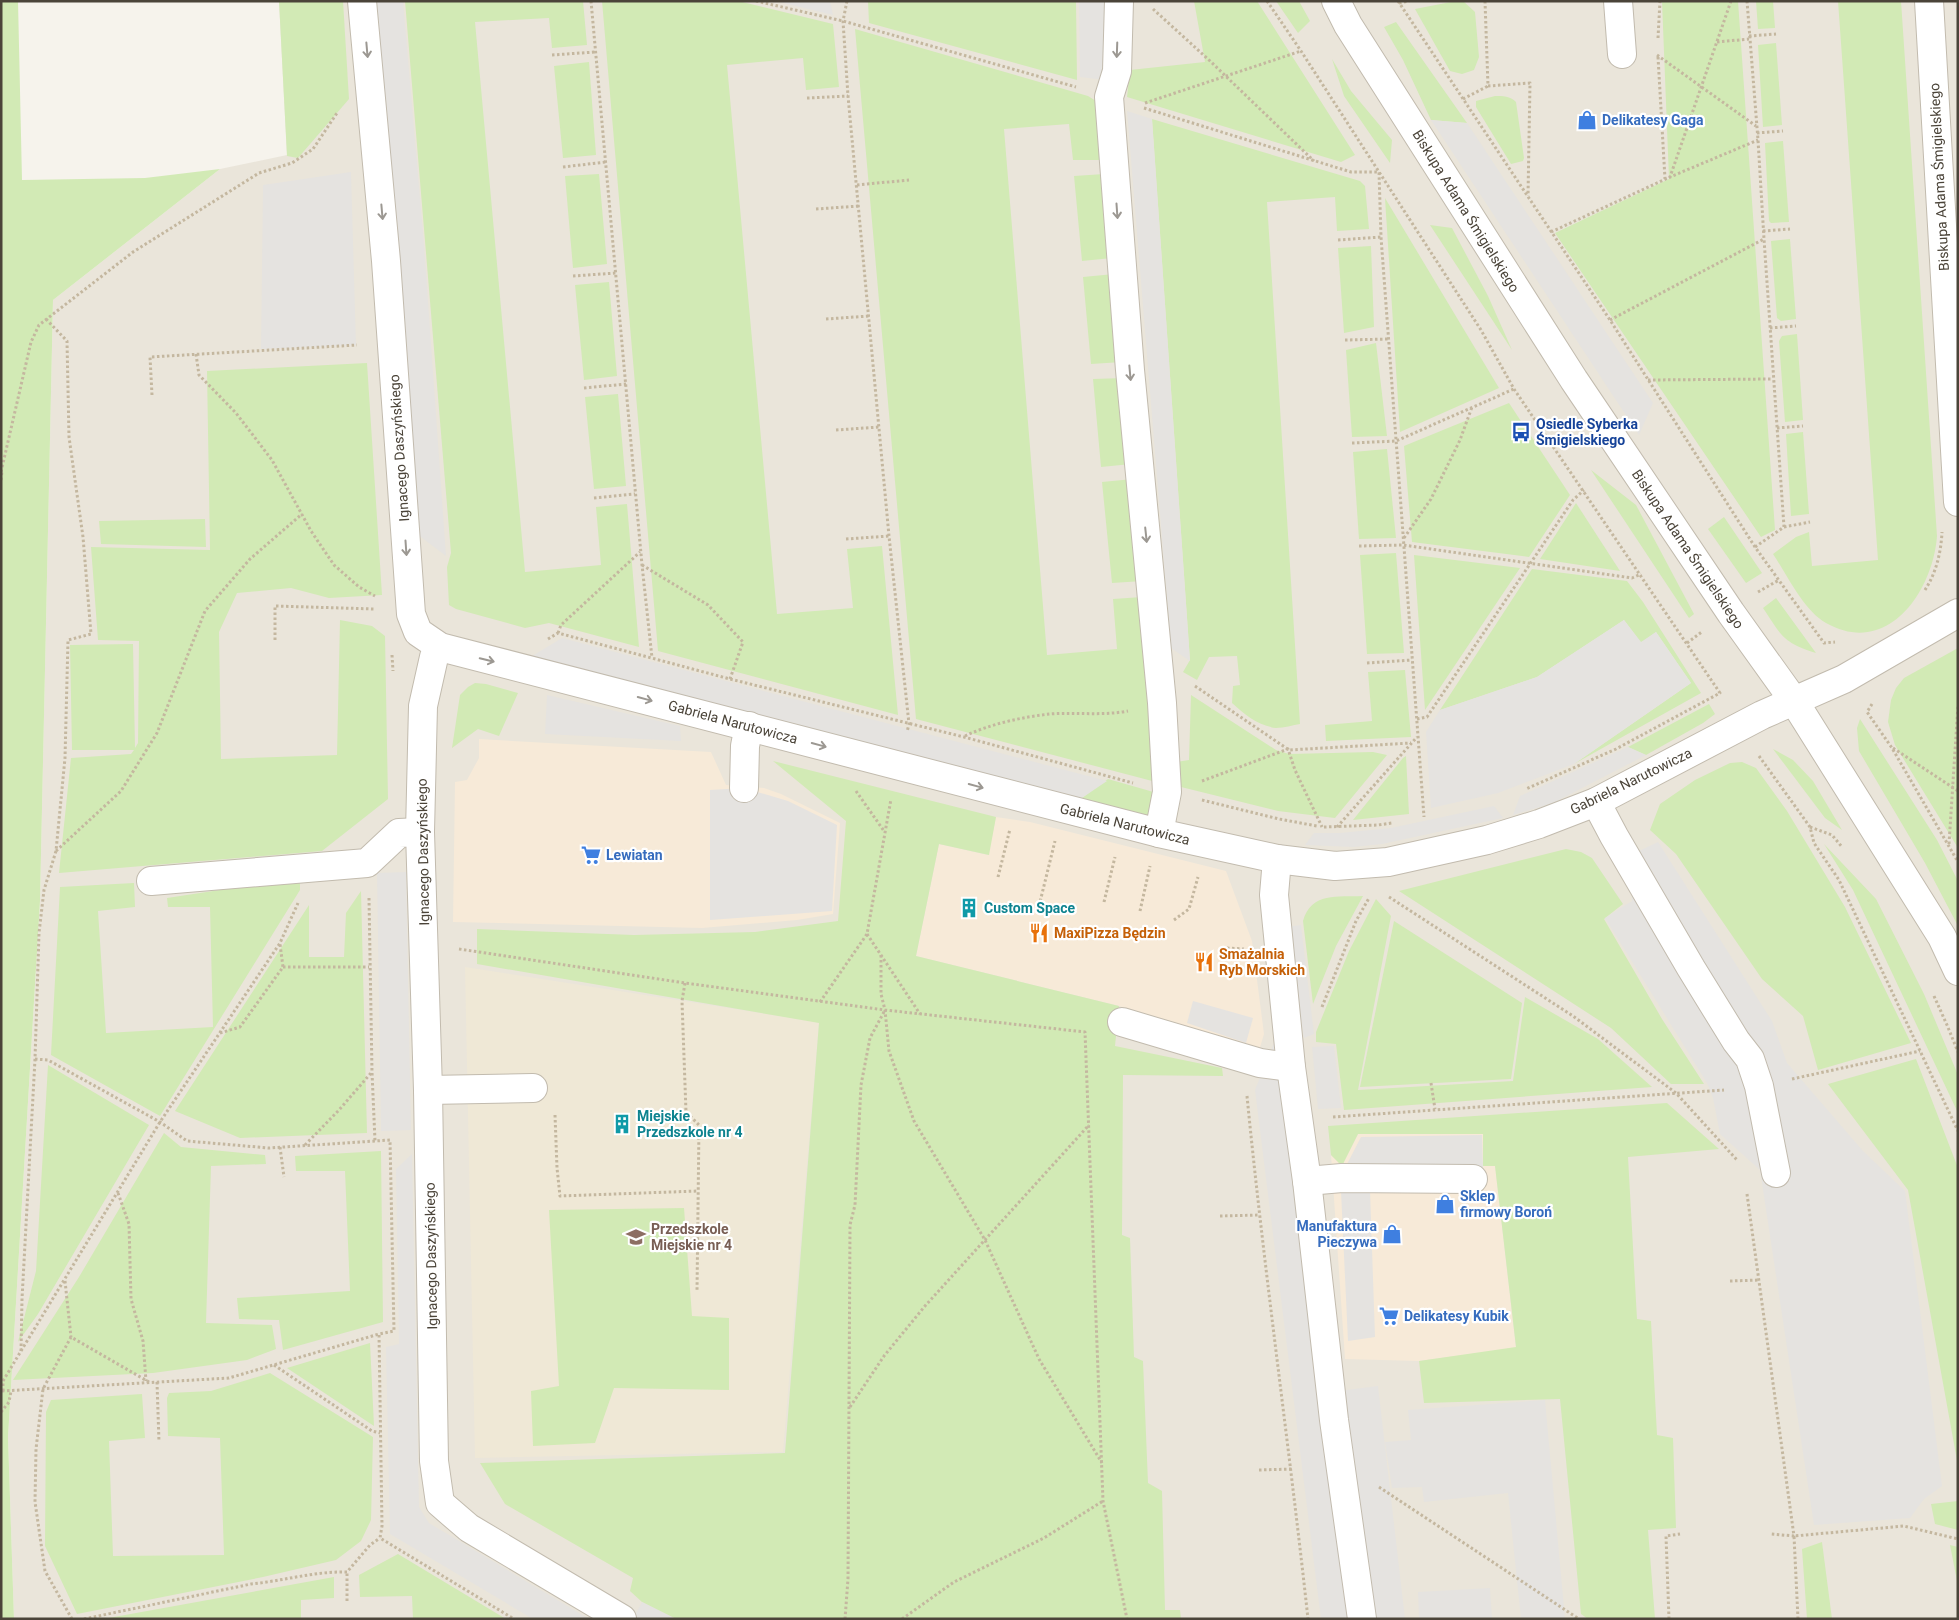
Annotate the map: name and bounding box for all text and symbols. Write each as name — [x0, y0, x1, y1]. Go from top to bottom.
one-way arrow — [362, 42, 372, 58]
one-way arrow — [1113, 42, 1122, 58]
street label: Biskupa Adama Śmigielskiego — [1925, 83, 1952, 271]
shop icon: Delikatesy Gaga — [1576, 109, 1598, 131]
place label: Delikatesy Gaga — [1602, 112, 1704, 128]
street label: Biskupa Adama Śmigielskiego — [1409, 126, 1524, 295]
one-way arrow — [377, 203, 386, 219]
one-way arrow — [1113, 203, 1122, 219]
one-way arrow — [1126, 365, 1135, 381]
street label: Ignacego Daszyńskiego — [386, 374, 412, 522]
place label: Osiedle Syberka Śmigielskiego — [1536, 416, 1638, 448]
bus stop icon: Osiedle Syberka Śmigielskiego — [1510, 421, 1532, 443]
street label: Biskupa Adama Śmigielskiego — [1629, 466, 1748, 631]
one-way arrow — [1141, 526, 1151, 542]
one-way arrow — [401, 540, 410, 556]
one-way arrow — [478, 656, 494, 665]
one-way arrow — [636, 695, 652, 704]
street label: Gabriela Narutowicza — [667, 697, 799, 747]
one-way arrow — [810, 741, 826, 750]
street label: Gabriela Narutowicza — [1568, 745, 1694, 817]
street label: Ignacego Daszyńskiego — [414, 778, 432, 926]
one-way arrow — [968, 782, 984, 791]
street label: Gabriela Narutowicza — [1058, 800, 1192, 848]
supermarket icon: Lewiatan — [580, 844, 602, 866]
place label: Lewiatan — [606, 847, 663, 863]
building icon: Custom Space — [958, 897, 980, 919]
place label: Custom Space — [984, 900, 1076, 916]
restaurant icon: MaxiPizza Będzin — [1028, 922, 1050, 944]
place label: MaxiPizza Będzin — [1054, 925, 1166, 941]
place label: Smażalnia Ryb Morskich — [1219, 946, 1305, 978]
restaurant icon: Smażalnia Ryb Morskich — [1193, 951, 1215, 973]
place label: Miejskie Przedszkole nr 4 — [637, 1108, 743, 1140]
building icon: Miejskie Przedszkole nr 4 — [611, 1113, 633, 1135]
street label: Ignacego Daszyńskiego — [422, 1182, 440, 1330]
place label: Sklep firmowy Boroń — [1460, 1188, 1552, 1220]
shop icon: Sklep firmowy Boroń — [1434, 1193, 1456, 1215]
place label: Manufaktura Pieczywa — [1297, 1218, 1378, 1250]
place label: Przedszkole Miejskie nr 4 — [651, 1221, 732, 1253]
shop icon: Manufaktura Pieczywa — [1381, 1223, 1403, 1245]
school or university icon: Przedszkole Miejskie nr 4 — [625, 1226, 647, 1248]
supermarket icon: Delikatesy Kubik — [1378, 1305, 1400, 1327]
place label: Delikatesy Kubik — [1404, 1308, 1509, 1324]

